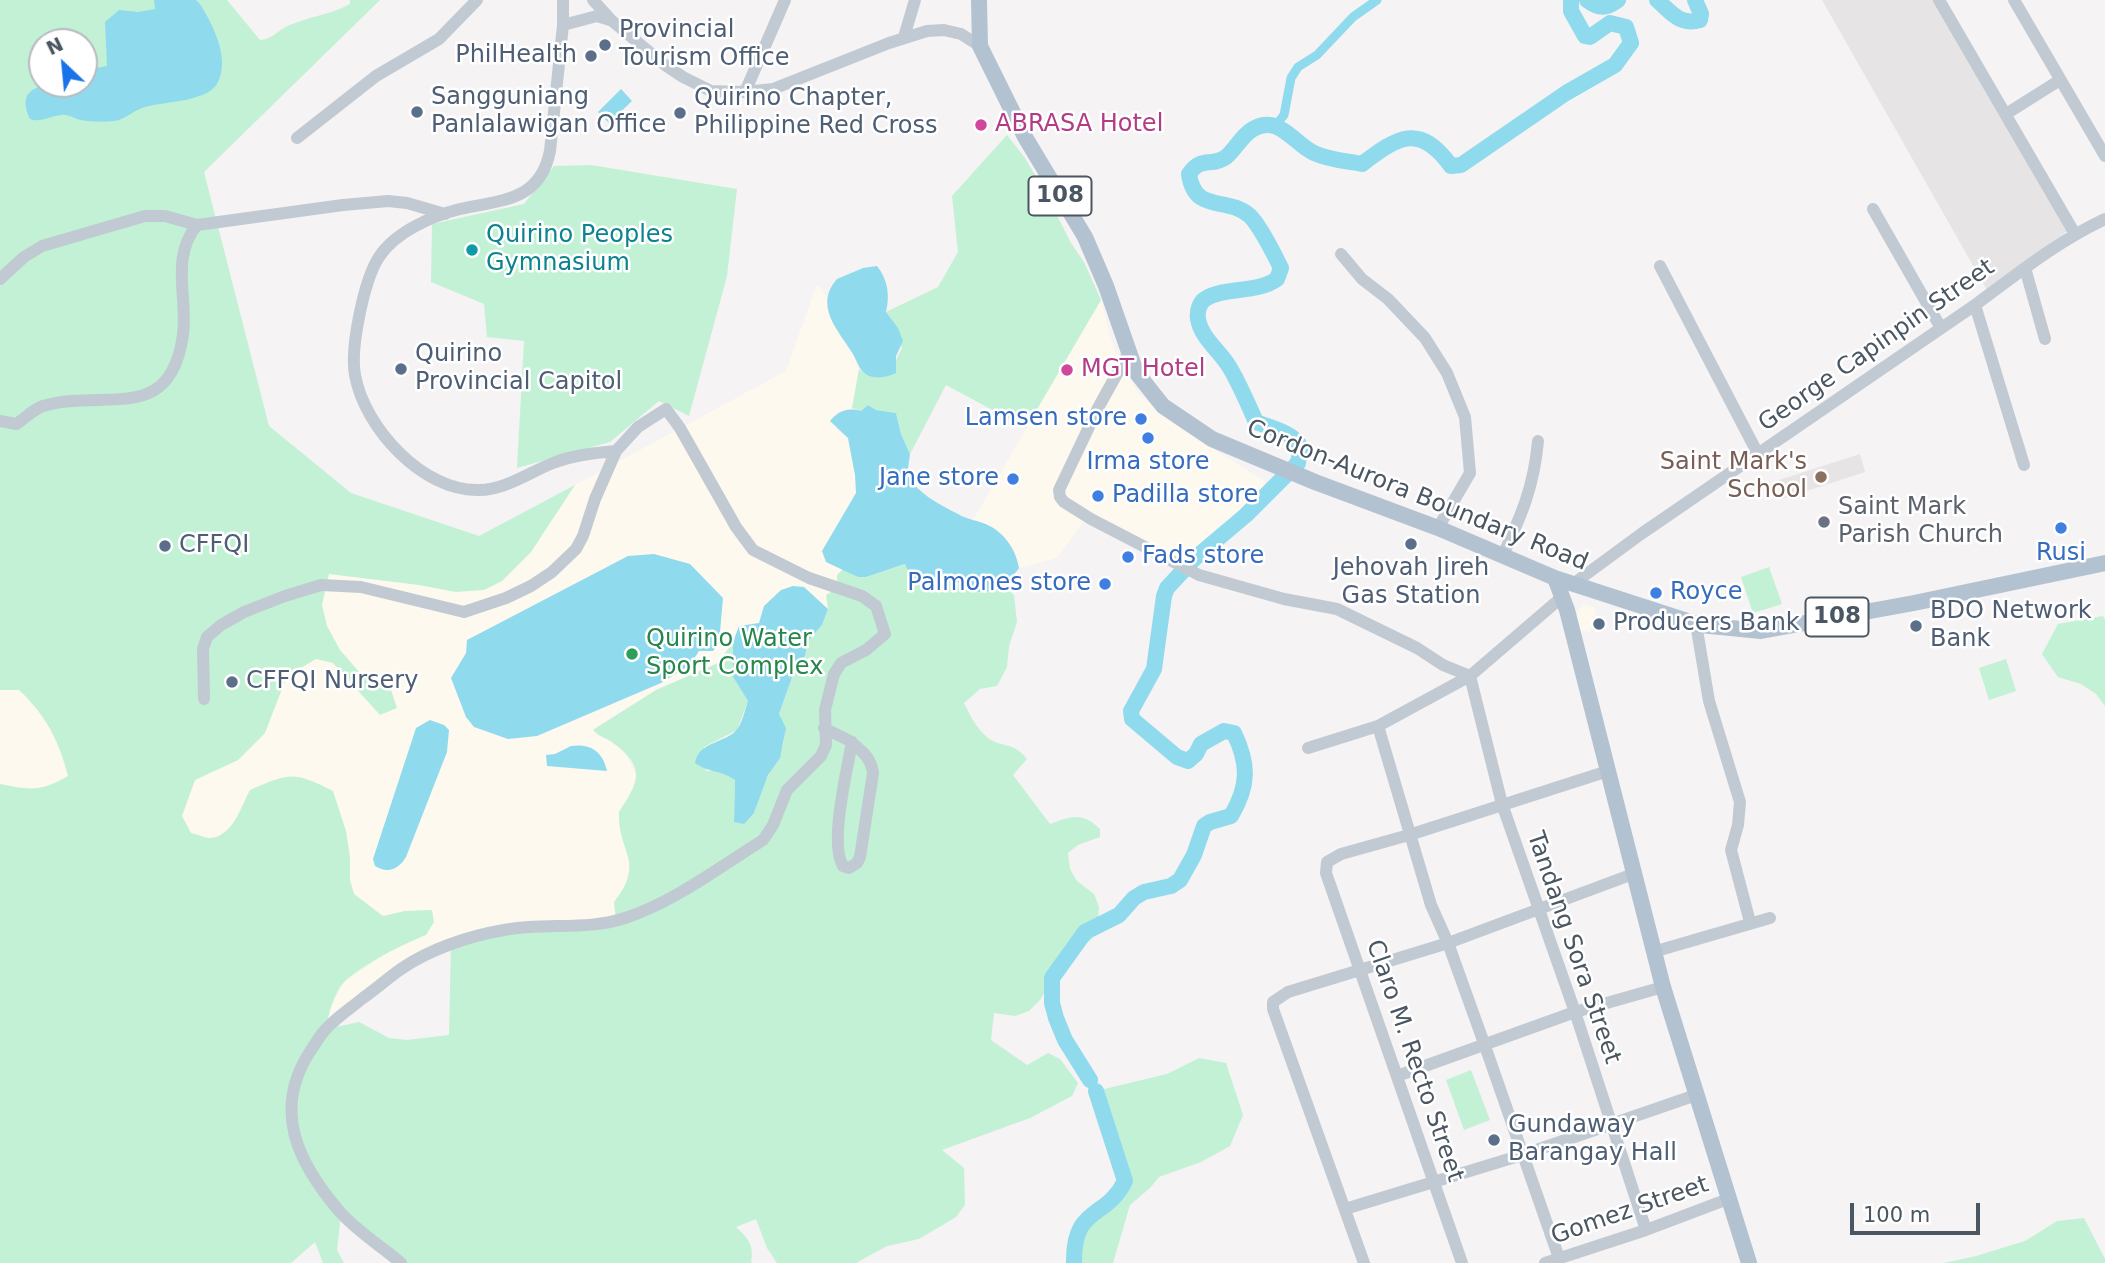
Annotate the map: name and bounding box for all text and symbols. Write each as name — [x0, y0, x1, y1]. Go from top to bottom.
place label: Provincial Tourism Office — [619, 17, 790, 73]
north arrow — [28, 28, 98, 98]
text: N — [43, 33, 67, 59]
marker: Provincial Tourism Office — [597, 37, 613, 53]
place label: PhilHealth — [455, 42, 577, 70]
marker: PhilHealth — [583, 48, 599, 64]
place label: Sangguniang Panlalawigan Office — [431, 84, 666, 140]
place label: Quirino Chapter, Philippine Red Cross — [694, 85, 937, 141]
marker: Sangguniang Panlalawigan Office — [409, 104, 425, 120]
marker: Quirino Chapter, Philippine Red Cross — [672, 105, 688, 121]
place label: ABRASA Hotel — [995, 111, 1163, 139]
marker: ABRASA Hotel — [973, 117, 989, 133]
road number: 108 — [1028, 176, 1092, 216]
place label: Quirino Peoples Gymnasium — [486, 222, 673, 278]
marker: Quirino Peoples Gymnasium — [464, 242, 480, 258]
street label: George Capinpin Street — [1753, 254, 2001, 438]
place label: Quirino Provincial Capitol — [415, 341, 622, 397]
place label: MGT Hotel — [1081, 356, 1205, 384]
marker: Quirino Provincial Capitol — [393, 361, 409, 377]
marker: MGT Hotel — [1059, 362, 1075, 378]
place label: Lamsen store — [965, 405, 1127, 433]
marker: Lamsen store — [1133, 411, 1149, 427]
street label: Cordon-Aurora Boundary Road — [1242, 414, 1592, 578]
marker: Irma store — [1140, 430, 1156, 446]
place label: Irma store — [1087, 449, 1209, 477]
place label: Saint Mark's School — [1660, 449, 1807, 505]
place label: Jane store — [879, 465, 999, 493]
marker: Saint Mark's School — [1813, 469, 1829, 485]
marker: Jane store — [1005, 471, 1021, 487]
place label: Padilla store — [1112, 482, 1258, 510]
marker: Padilla store — [1090, 488, 1106, 504]
place label: Saint Mark Parish Church — [1838, 494, 2003, 550]
marker: Saint Mark Parish Church — [1816, 514, 1832, 530]
marker: Rusi — [2053, 520, 2069, 536]
place label: CFFQI — [179, 532, 249, 560]
marker: Jehovah Jireh Gas Station — [1403, 536, 1419, 552]
marker: CFFQI — [157, 538, 173, 554]
place label: Rusi — [2036, 540, 2086, 568]
place label: Fads store — [1142, 543, 1264, 571]
marker: Fads store — [1120, 549, 1136, 565]
place label: Jehovah Jireh Gas Station — [1333, 555, 1489, 611]
place label: Palmones store — [907, 570, 1091, 598]
marker: Palmones store — [1097, 576, 1113, 592]
place label: Royce — [1670, 579, 1742, 607]
marker: Royce — [1648, 585, 1664, 601]
road number: 108 — [1806, 597, 1868, 636]
place label: BDO Network Bank — [1930, 598, 2092, 654]
place label: Producers Bank — [1613, 610, 1800, 638]
marker: Producers Bank — [1591, 616, 1607, 632]
marker: BDO Network Bank — [1908, 618, 1924, 634]
place label: Quirino Water Sport Complex — [646, 626, 823, 682]
marker: Quirino Water Sport Complex — [624, 646, 640, 662]
place label: CFFQI Nursery — [246, 668, 418, 696]
marker: CFFQI Nursery — [224, 674, 240, 690]
street label: Tandang Sora Street — [1520, 828, 1626, 1068]
street label: Claro M. Recto Street — [1359, 936, 1469, 1186]
place label: Gundaway Barangay Hall — [1508, 1112, 1677, 1168]
marker: Gundaway Barangay Hall — [1486, 1132, 1502, 1148]
street label: Gomez Street — [1548, 1171, 1712, 1251]
scale bar — [1853, 1190, 1982, 1234]
text: 100 m — [1863, 1203, 1930, 1227]

